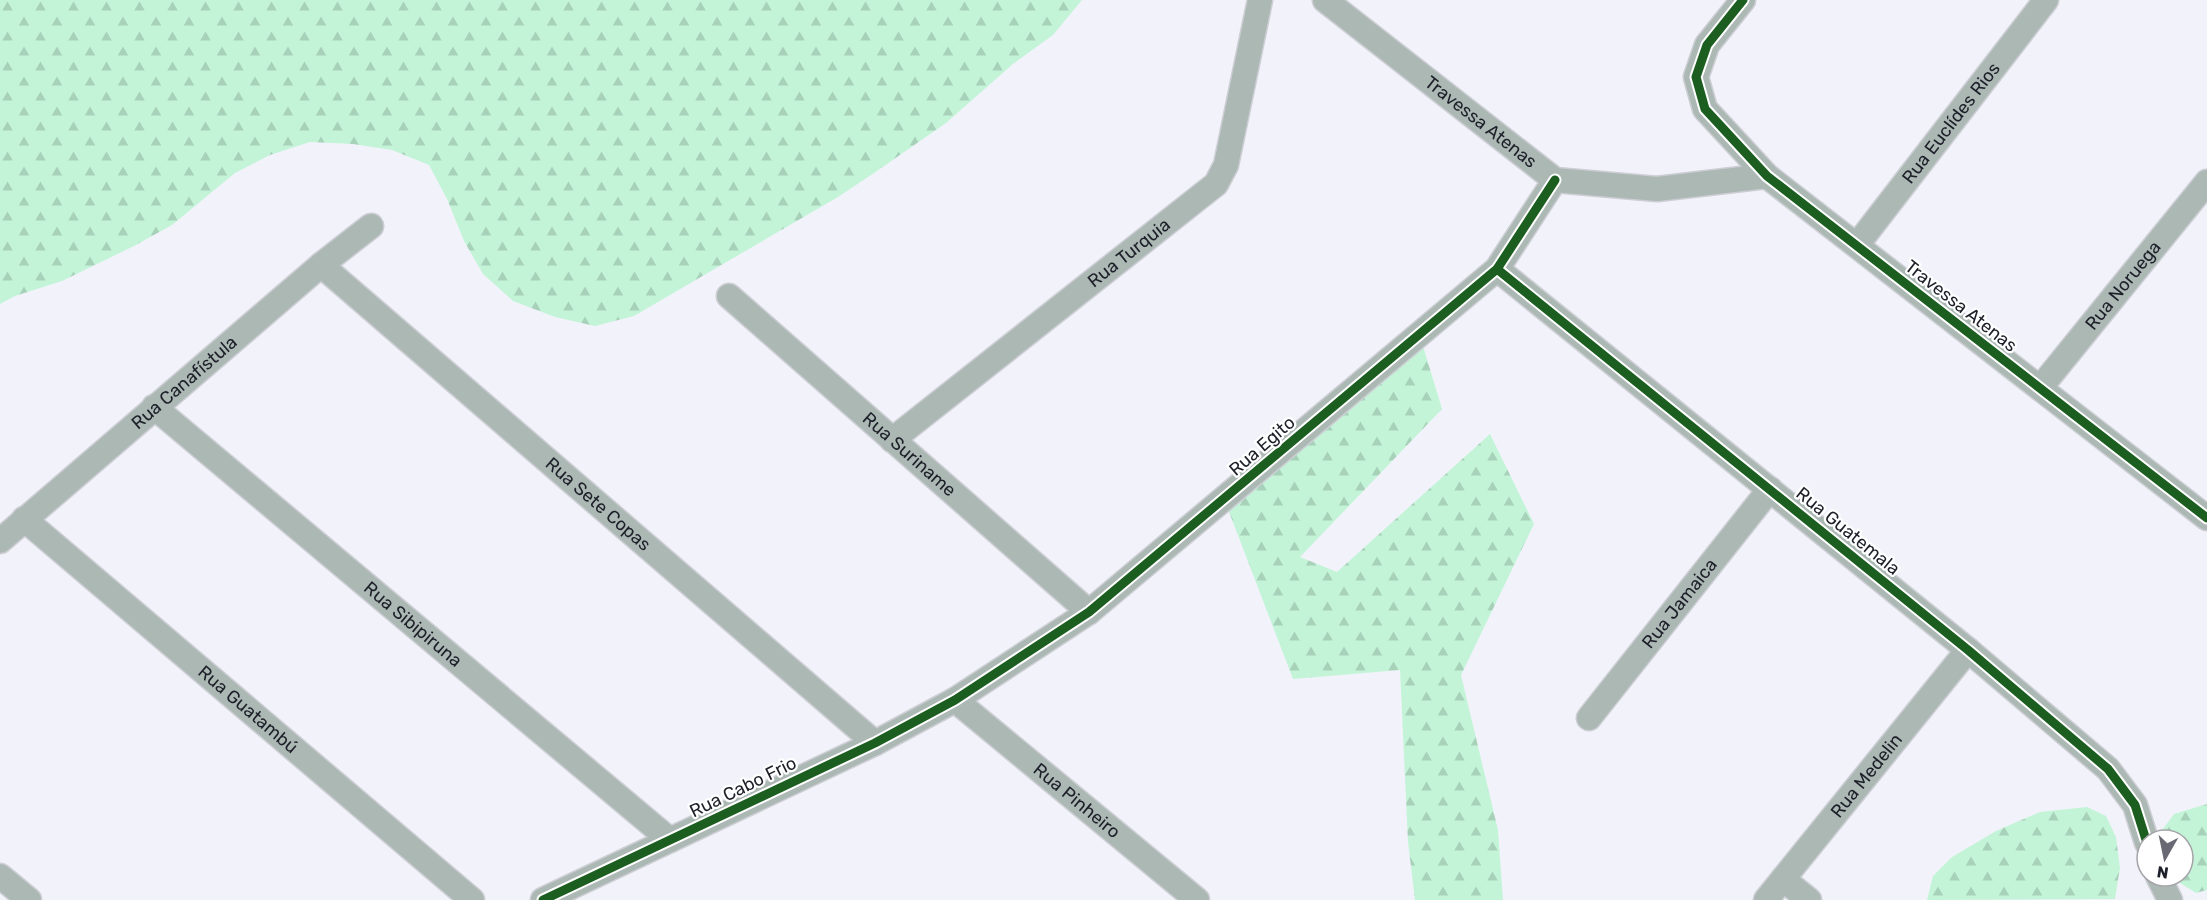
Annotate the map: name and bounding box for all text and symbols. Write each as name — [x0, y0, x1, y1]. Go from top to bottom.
street label: Rua Euclídes Rios — [1897, 58, 2005, 188]
street label: Travessa Atenas — [1421, 71, 1541, 173]
street label: Rua Turquia — [1083, 213, 1175, 292]
street label: Rua Noruega — [2080, 236, 2166, 334]
street label: Travessa Atenas — [1901, 255, 2021, 357]
street label: Rua Canafístula — [127, 331, 242, 434]
street label: Rua Suriname — [858, 407, 961, 501]
street label: Rua Egito — [1225, 411, 1299, 481]
street label: Rua Sete Copas — [541, 453, 655, 556]
street label: Rua Guatemala — [1792, 482, 1904, 580]
street label: Rua Jamaica — [1637, 554, 1722, 653]
street label: Rua Sibipiruna — [359, 577, 466, 672]
street label: Rua Guatambú — [193, 661, 303, 758]
street label: Rua Medelin — [1826, 729, 1907, 822]
street label: Rua Cabo Frio — [686, 752, 800, 822]
street label: Rua Pinheiro — [1029, 758, 1125, 843]
north arrow — [2135, 828, 2195, 888]
text: N — [2156, 862, 2170, 883]

